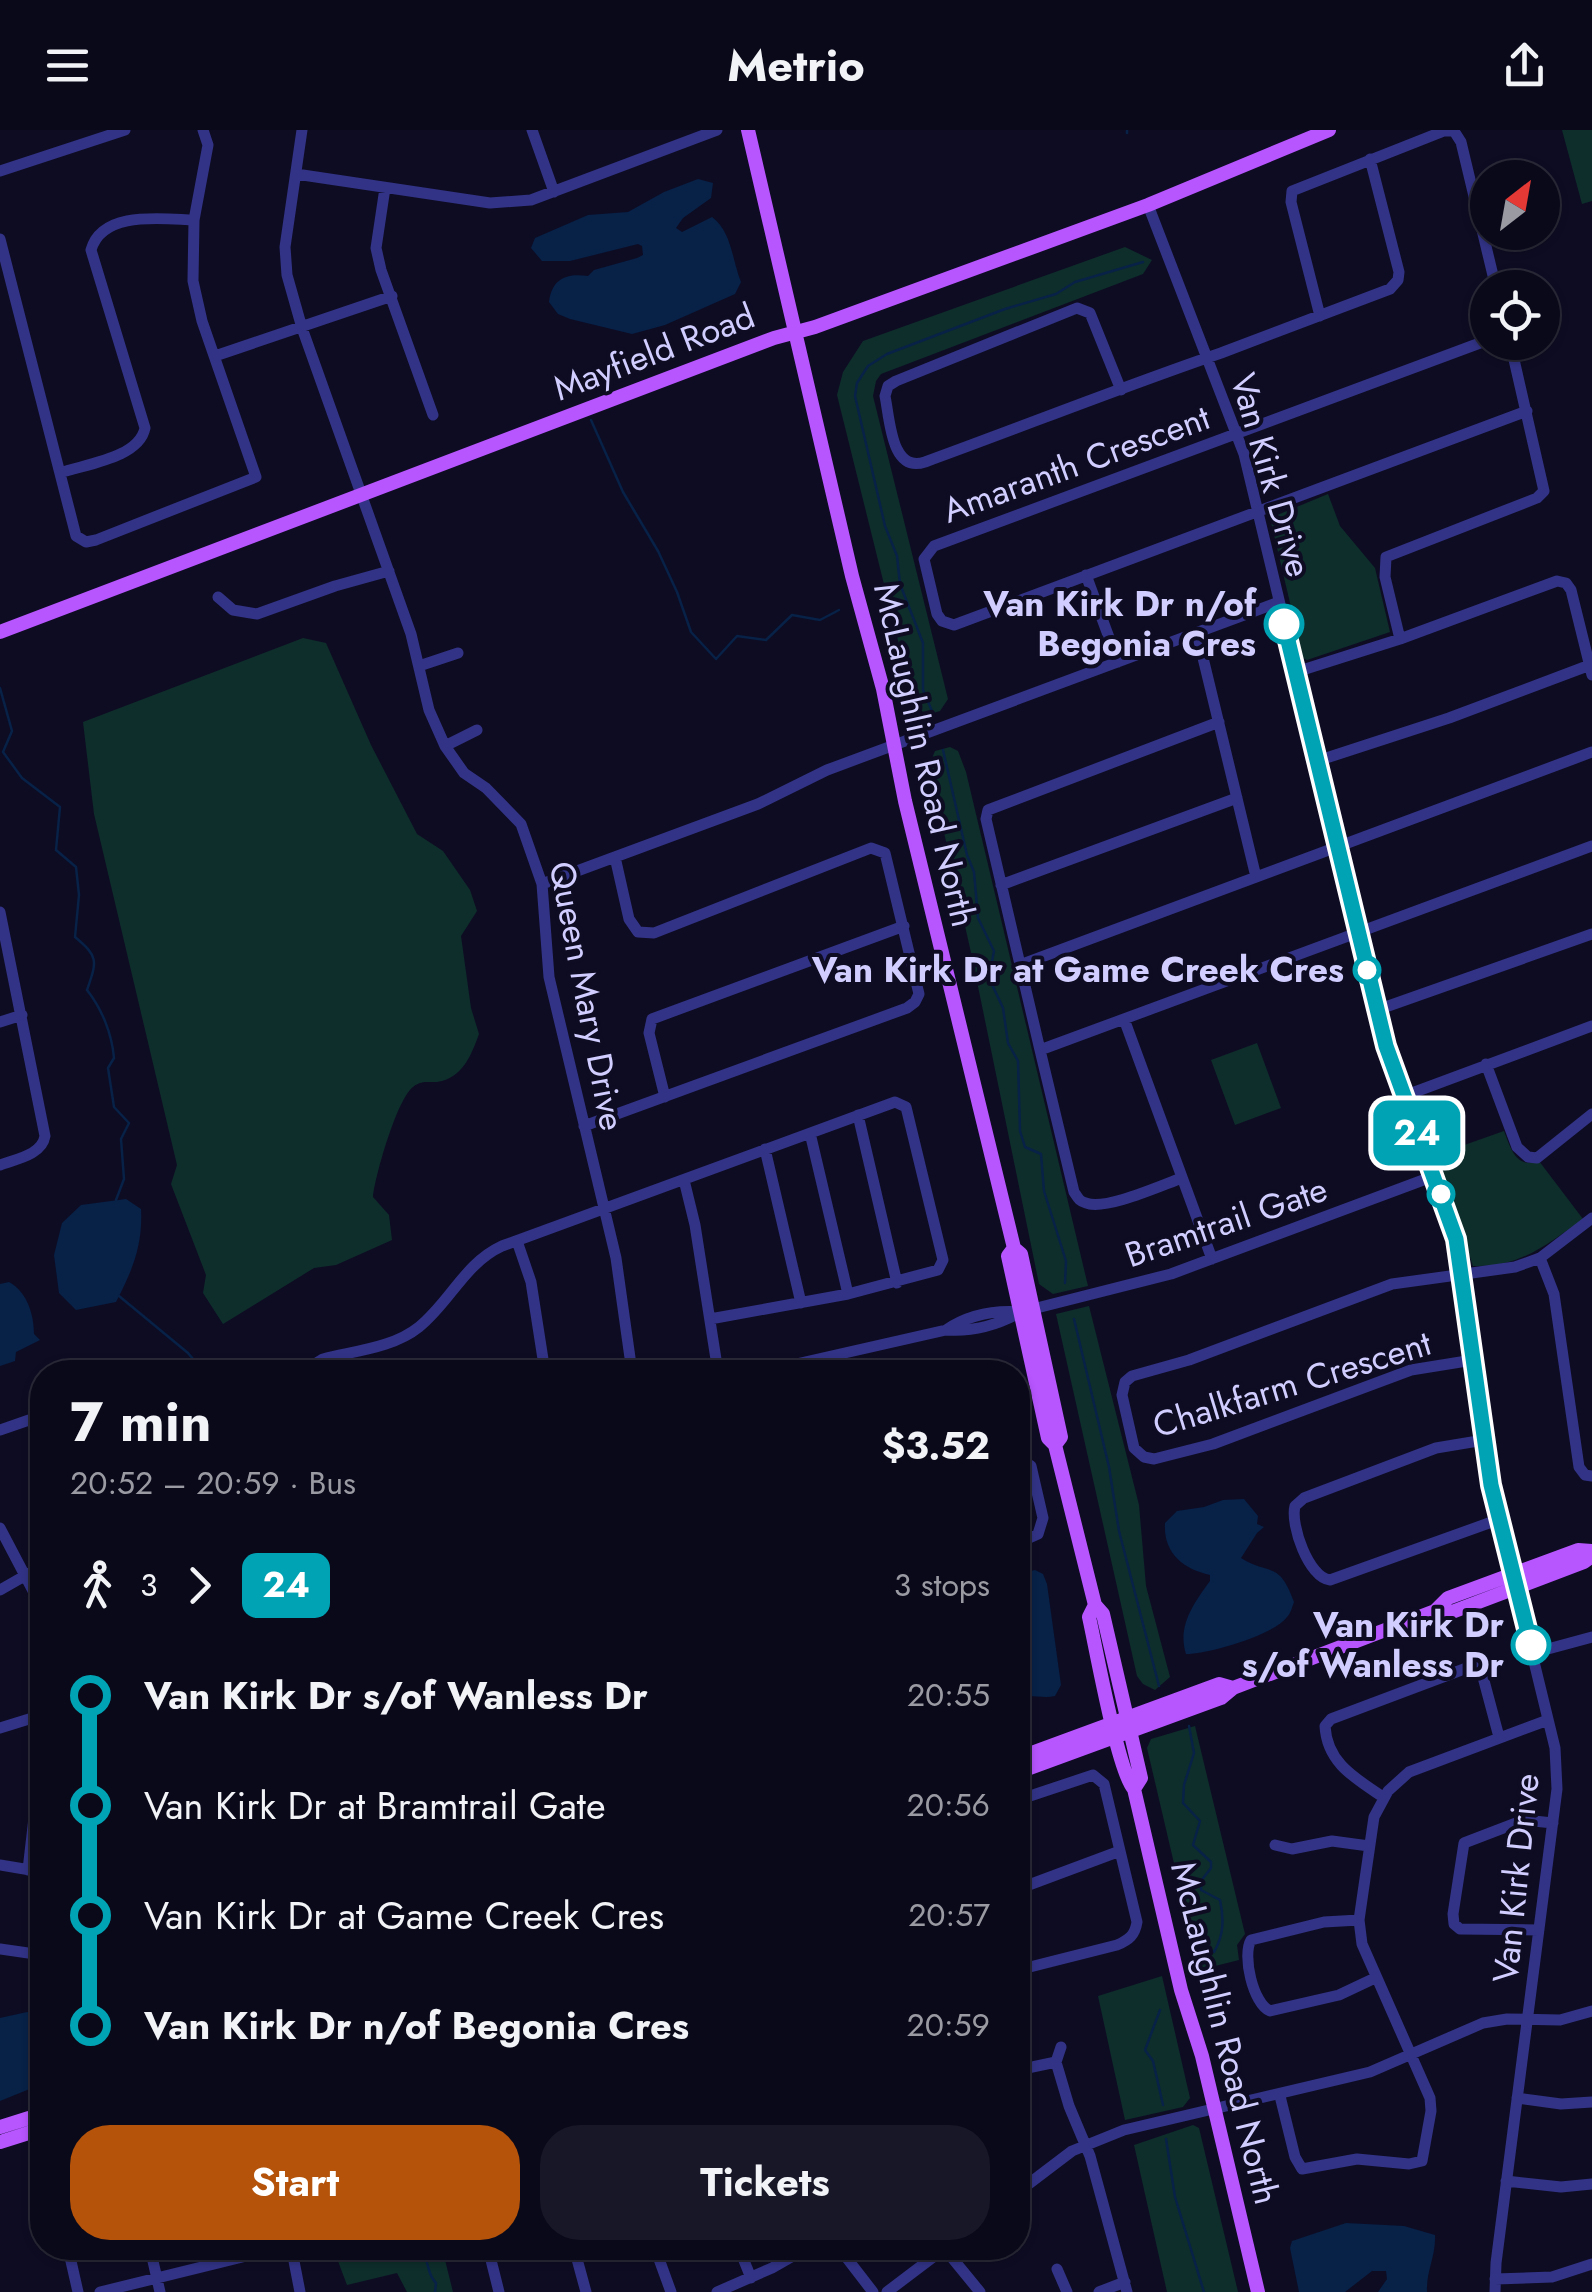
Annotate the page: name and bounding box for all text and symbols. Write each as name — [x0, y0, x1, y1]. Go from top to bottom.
text: Metrio — [727, 33, 865, 98]
icon: menu — [40, 38, 95, 93]
icon: share — [1497, 38, 1552, 93]
north arrow — [1470, 160, 1560, 250]
map controls — [1470, 160, 1560, 360]
button: locate — [1470, 270, 1560, 360]
street label: Mayfield Road — [546, 291, 762, 413]
street label: Van Kirk Drive — [1218, 367, 1324, 583]
street label: Amaranth Crescent — [935, 392, 1217, 536]
street label: McLaughlin Road North — [861, 578, 989, 932]
place label: Van Kirk Dr n/of Begonia Cres — [982, 579, 1258, 669]
marker: Van Kirk Dr n/of Begonia Cres — [1265, 605, 1303, 643]
street label: Queen Mary Drive — [536, 857, 638, 1135]
place label: Van Kirk Dr at Game Creek Cres — [811, 945, 1344, 995]
marker: Van Kirk Dr at Game Creek Cres — [1354, 957, 1380, 983]
line badge: 24 — [1372, 1100, 1462, 1166]
text: 24 — [1393, 1108, 1441, 1158]
street label: Bramtrail Gate — [1118, 1164, 1334, 1280]
unlabelled marker — [1428, 1181, 1454, 1207]
street label: Chalkfarm Crescent — [1147, 1318, 1438, 1450]
text: 7 min — [70, 1382, 212, 1462]
text: $3.52 — [882, 1418, 990, 1473]
text: 20:52 – 20:59 · Bus — [70, 1460, 356, 1506]
icon: walk — [70, 1558, 125, 1613]
icon: forward — [172, 1558, 227, 1613]
text: 24 — [262, 1560, 310, 1610]
text: 3 — [140, 1562, 157, 1608]
text: 3 stops — [894, 1562, 990, 1608]
place label: Van Kirk Dr s/of Wanless Dr — [1242, 1600, 1505, 1690]
marker: Van Kirk Dr s/of Wanless Dr — [1512, 1626, 1550, 1664]
text: Van Kirk Dr s/of Wanless Dr — [144, 1668, 648, 1723]
text: 20:55 — [907, 1672, 990, 1718]
street label: Van Kirk Drive — [1480, 1771, 1552, 1985]
text: Van Kirk Dr at Bramtrail Gate — [144, 1778, 606, 1833]
text: 20:56 — [907, 1782, 990, 1828]
street label: McLaughlin Road North — [1158, 1856, 1292, 2210]
text: Van Kirk Dr at Game Creek Cres — [144, 1888, 664, 1943]
text: 20:57 — [908, 1892, 990, 1938]
text: Van Kirk Dr n/of Begonia Cres — [144, 1998, 689, 2053]
text: 20:59 — [907, 2002, 990, 2048]
button: Start — [70, 2125, 520, 2240]
button: Tickets — [540, 2125, 990, 2240]

